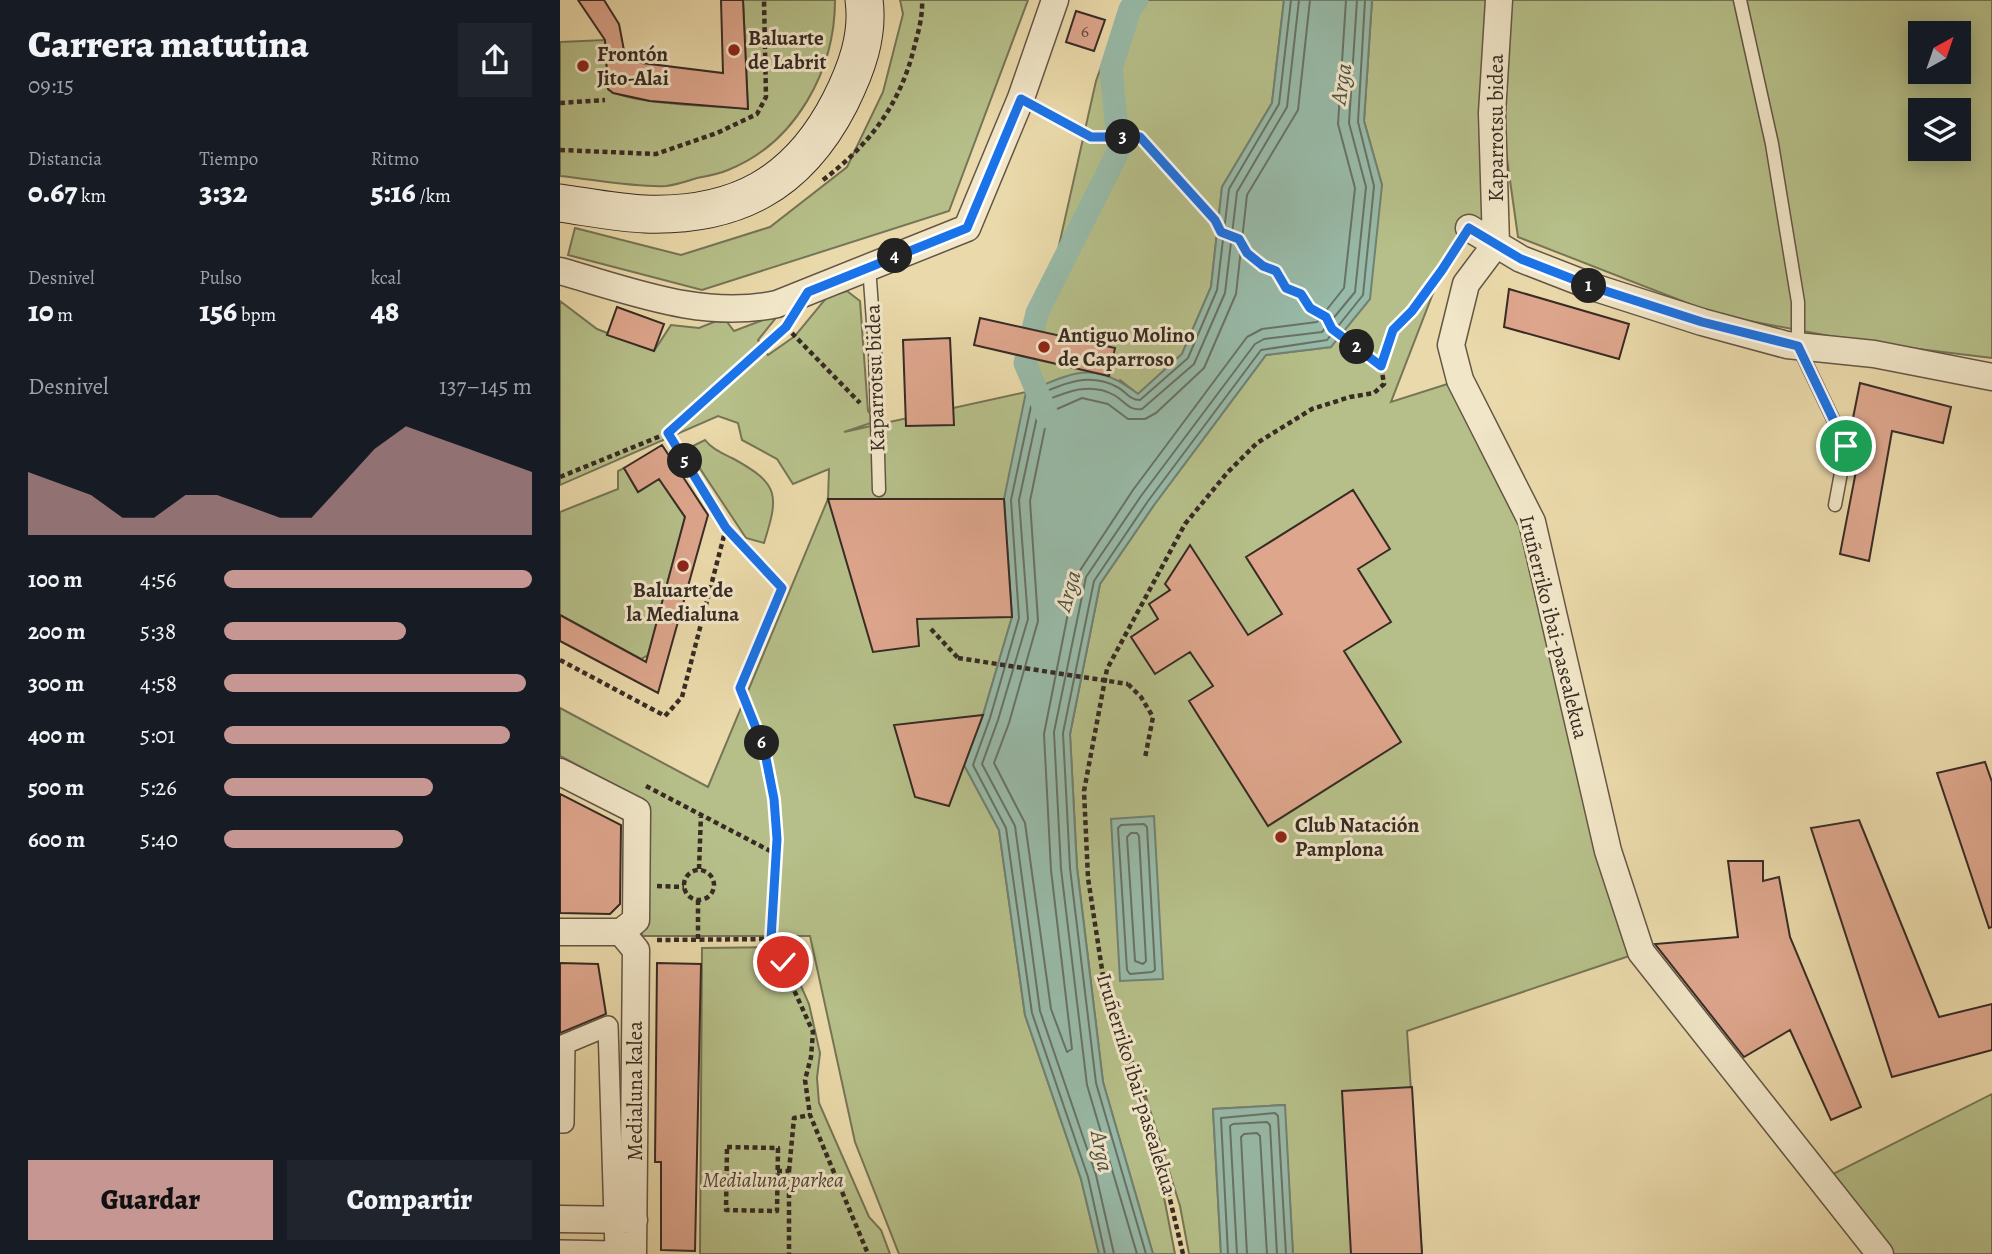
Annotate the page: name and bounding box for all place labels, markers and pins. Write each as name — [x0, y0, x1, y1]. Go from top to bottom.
place label: Baluarte de Labrit — [748, 24, 826, 76]
place label: Frontón Jito-Alai — [597, 40, 669, 92]
marker: Baluarte de Labrit — [726, 42, 742, 58]
marker: Frontón Jito-Alai — [575, 58, 591, 74]
pin: 3 — [1106, 120, 1140, 154]
pin: 4 — [878, 238, 912, 274]
pin: 1 — [1572, 268, 1606, 304]
place label: Antiguo Molino de Caparroso — [1057, 321, 1195, 373]
pin: 2 — [1340, 330, 1374, 364]
marker: Antiguo Molino de Caparroso — [1036, 339, 1052, 355]
pin — [1816, 416, 1876, 476]
pin: 5 — [668, 444, 702, 478]
marker: Baluarte de la Medialuna — [675, 558, 691, 574]
place label: Baluarte de la Medialuna — [627, 576, 740, 628]
pin: 6 — [744, 726, 780, 760]
place label: Club Natación Pamplona — [1295, 811, 1419, 863]
marker: Club Natación Pamplona — [1273, 829, 1289, 845]
pin — [753, 932, 813, 992]

